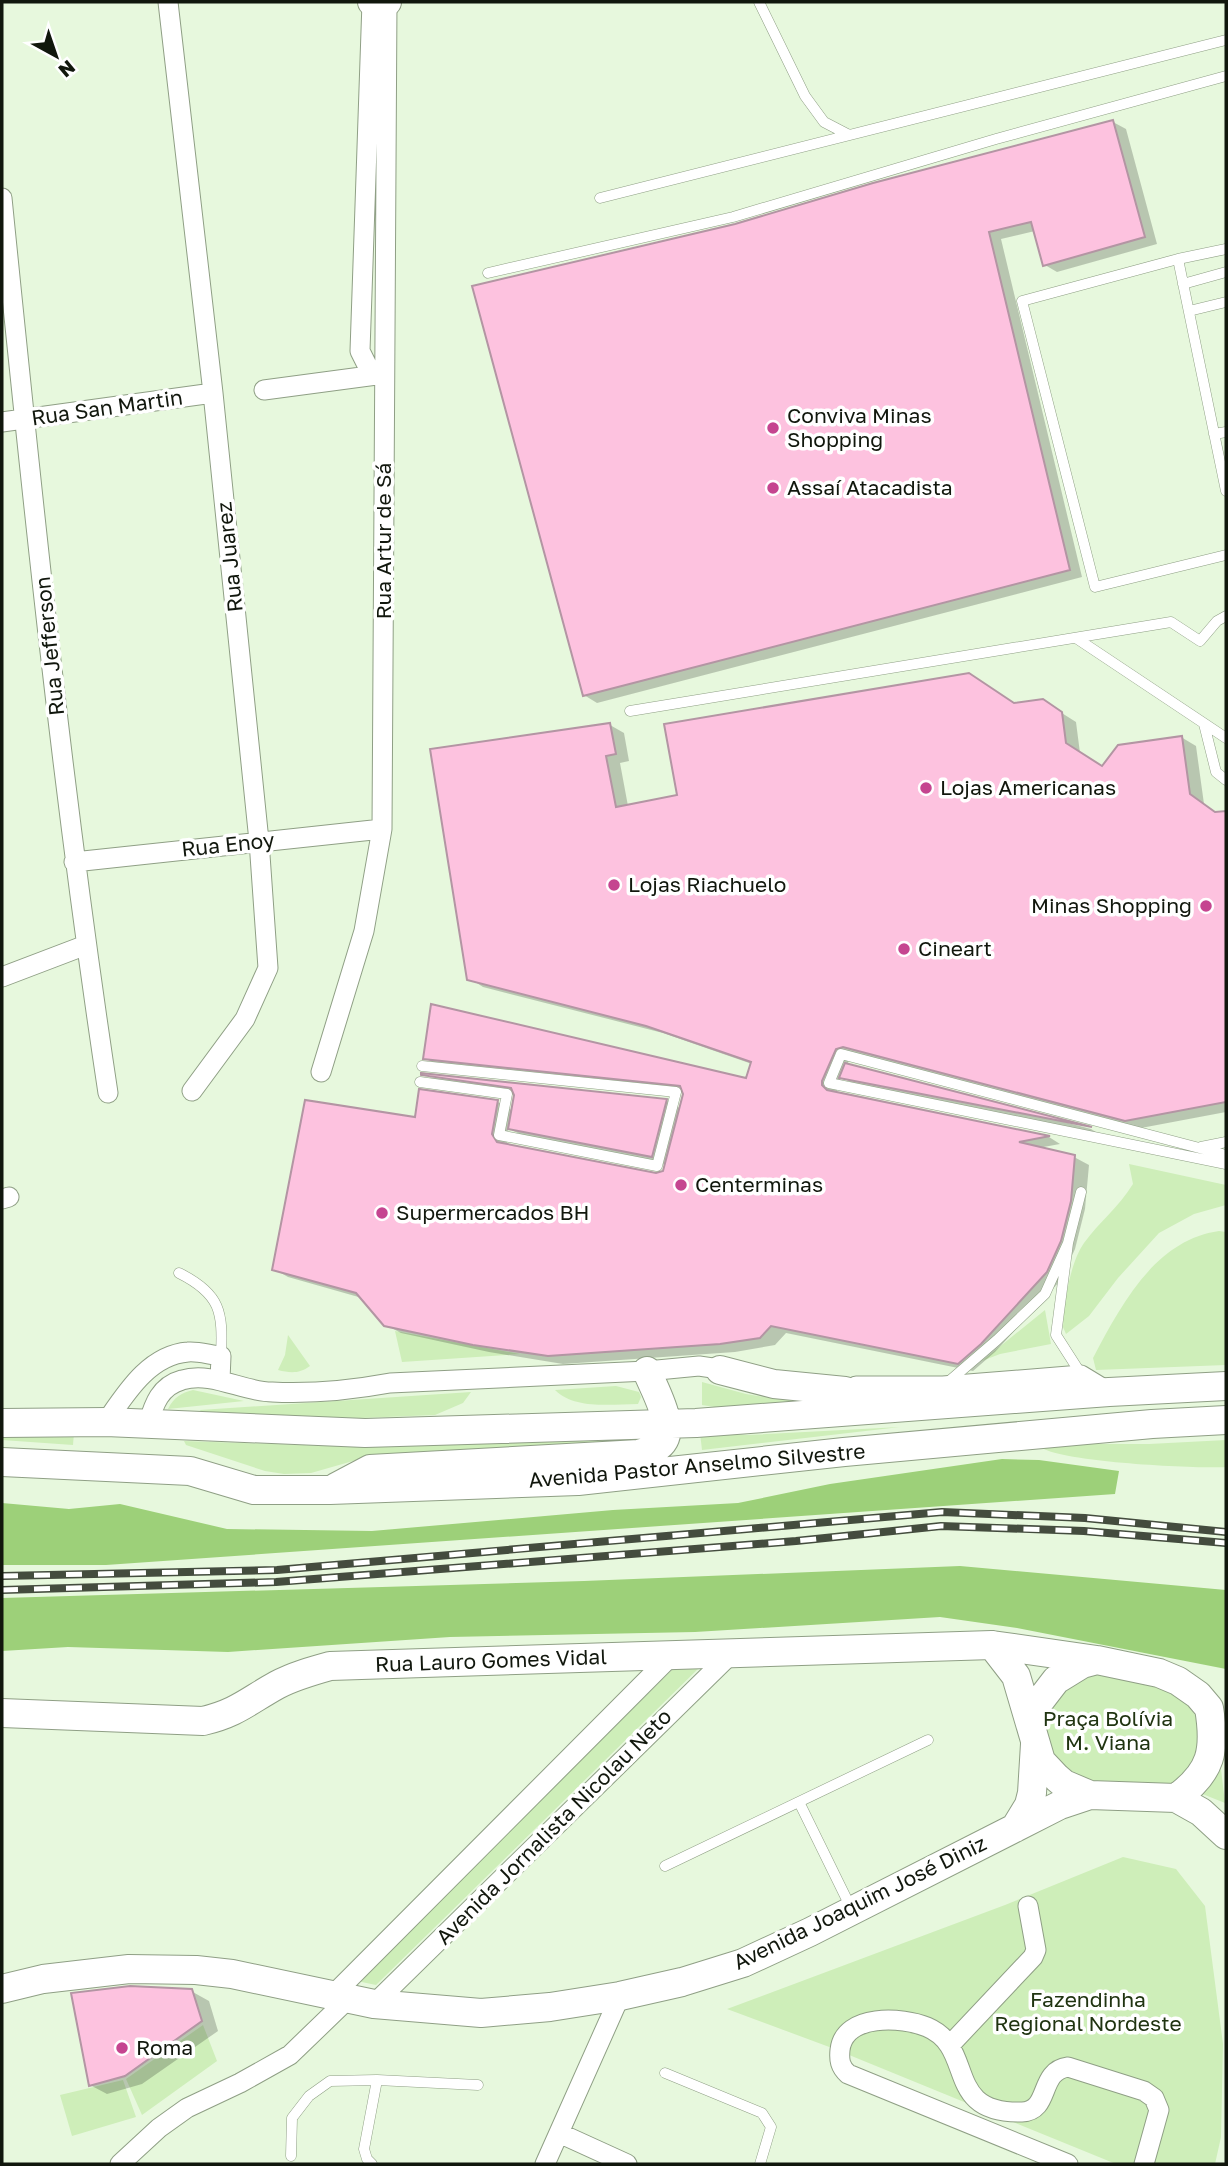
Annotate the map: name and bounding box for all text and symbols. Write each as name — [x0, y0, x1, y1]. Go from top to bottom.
north arrow — [21, 21, 91, 91]
text: N — [54, 56, 80, 83]
street label: Rua San Martin — [29, 384, 184, 431]
place label: Conviva Minas Shopping — [787, 402, 932, 452]
marker: Conviva Minas Shopping — [765, 420, 781, 436]
street label: Rua Artur de Sá — [370, 463, 396, 619]
place label: Assaí Atacadista — [787, 474, 953, 500]
marker: Assaí Atacadista — [765, 480, 781, 496]
street label: Rua Juarez — [210, 501, 248, 614]
street label: Rua Jefferson — [29, 575, 69, 717]
place label: Lojas Americanas — [940, 774, 1116, 800]
marker: Lojas Americanas — [918, 780, 934, 796]
street label: Rua Enoy — [180, 826, 276, 862]
place label: Lojas Riachuelo — [628, 871, 786, 897]
marker: Lojas Riachuelo — [606, 877, 622, 893]
place label: Minas Shopping — [1031, 892, 1192, 918]
marker: Minas Shopping — [1198, 898, 1214, 914]
place label: Cineart — [918, 935, 992, 961]
marker: Cineart — [896, 941, 912, 957]
place label: Centerminas — [695, 1171, 823, 1197]
marker: Centerminas — [673, 1177, 689, 1193]
place label: Supermercados BH — [396, 1199, 589, 1225]
marker: Supermercados BH — [374, 1205, 390, 1221]
street label: Avenida Pastor Anselmo Silvestre — [527, 1437, 866, 1493]
street label: Rua Lauro Gomes Vidal — [375, 1643, 607, 1677]
street label: Avenida Jornalista Nicolau Neto — [430, 1703, 676, 1949]
park label: Praça Bolívia M. Viana — [1043, 1705, 1173, 1755]
street label: Avenida Joaquim José Diniz — [729, 1829, 990, 1975]
park label: Fazendinha Regional Nordeste — [994, 1986, 1182, 2036]
place label: Roma — [136, 2034, 193, 2060]
marker: Roma — [114, 2040, 130, 2056]

